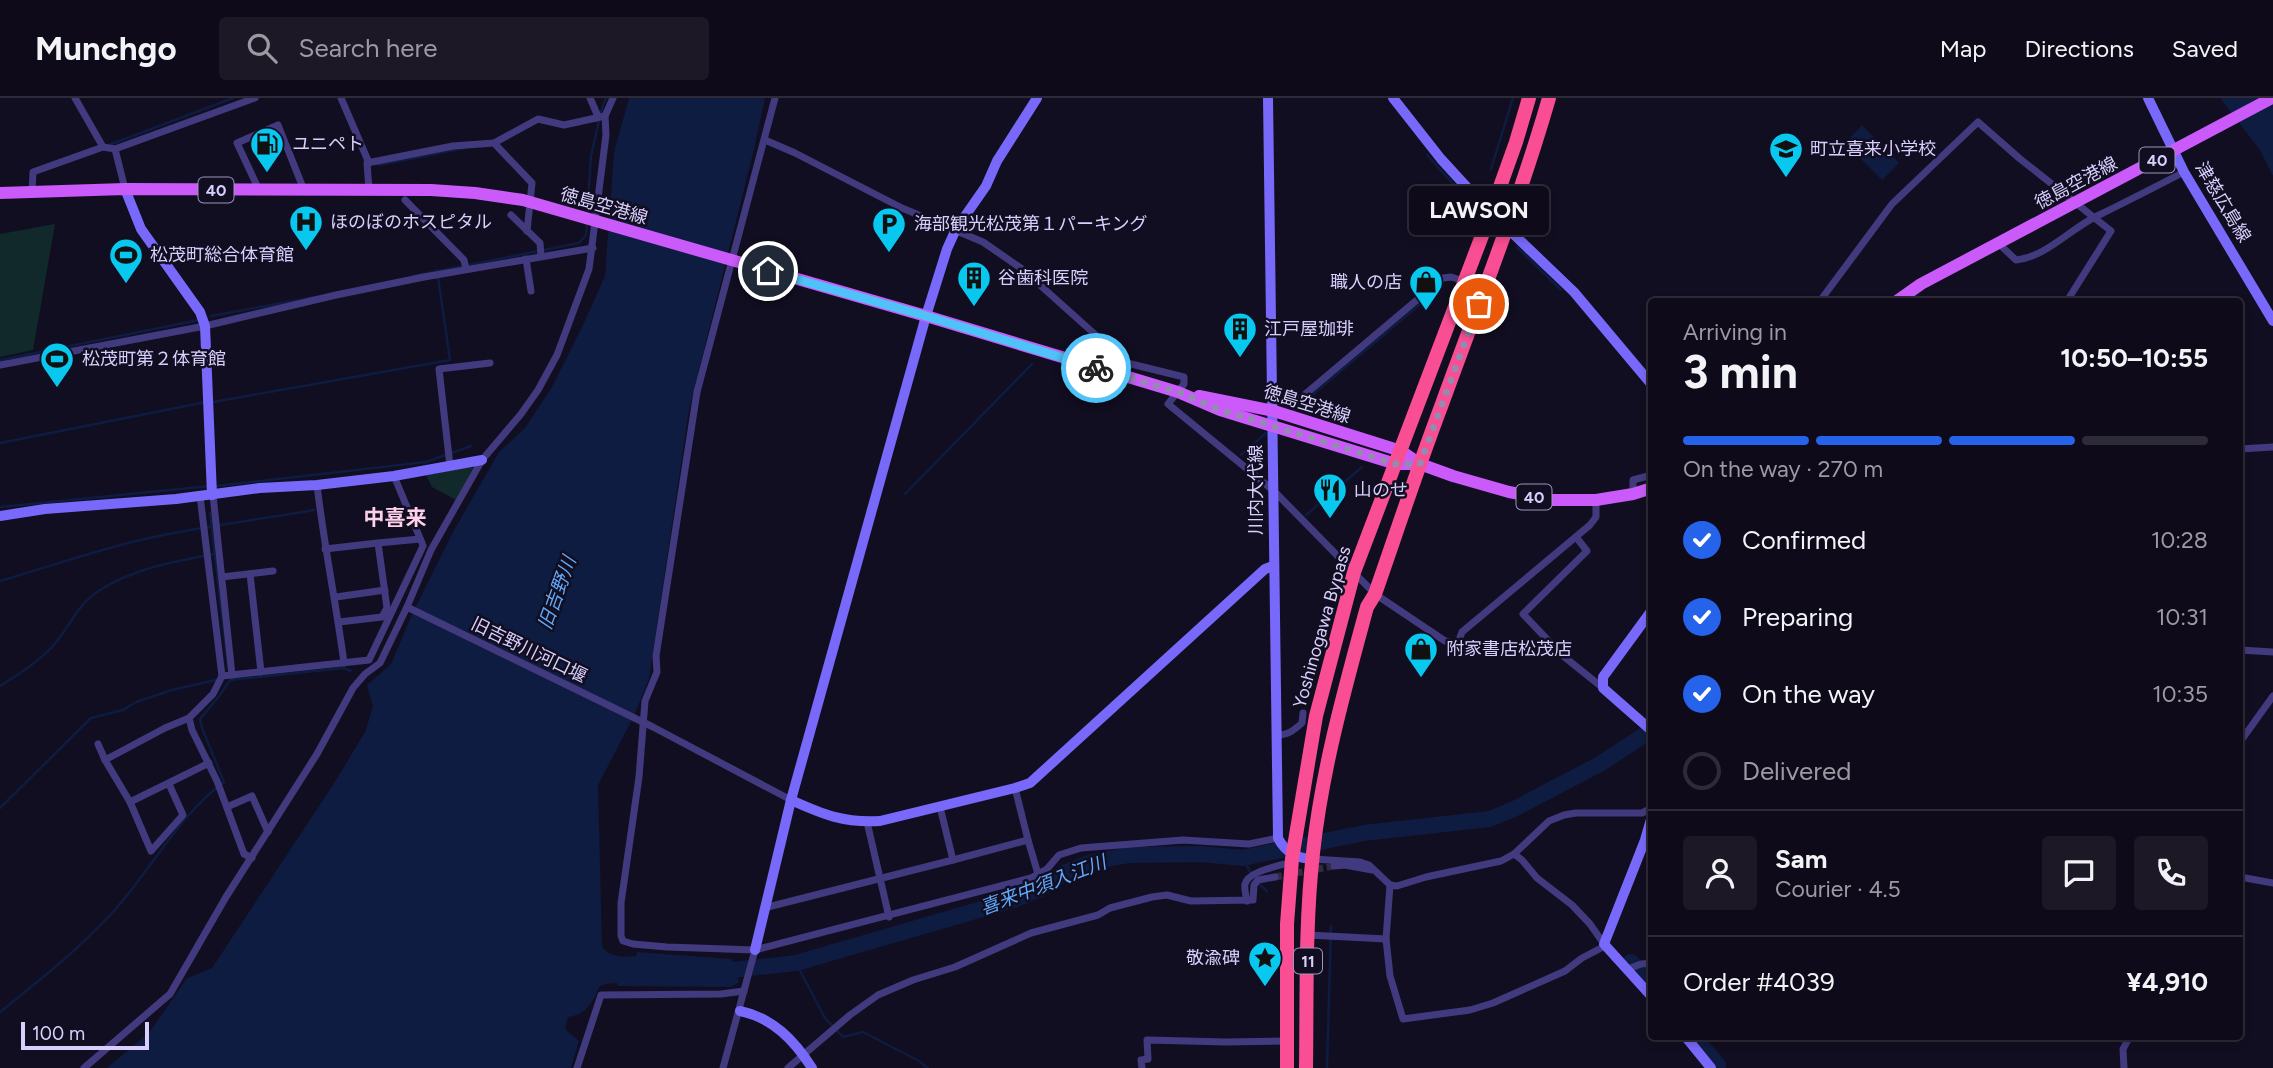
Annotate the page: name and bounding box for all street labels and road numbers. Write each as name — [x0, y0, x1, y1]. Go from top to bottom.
road number: 40 — [2140, 148, 2174, 172]
street label: 徳島空港線 — [2031, 152, 2121, 214]
street label: 津慈広島線 — [2190, 158, 2256, 246]
road number: 40 — [198, 178, 234, 202]
street label: 徳島空港線 — [558, 183, 650, 229]
street label: 徳島空港線 — [1261, 380, 1353, 428]
street label: 川内大代線 — [1245, 445, 1267, 535]
road number: 40 — [1516, 484, 1552, 510]
street label: Yoshinogawa Bypass — [1288, 543, 1356, 711]
street label: 旧吉野川河口堰 — [468, 612, 590, 688]
road number: 11 — [1294, 948, 1322, 974]

